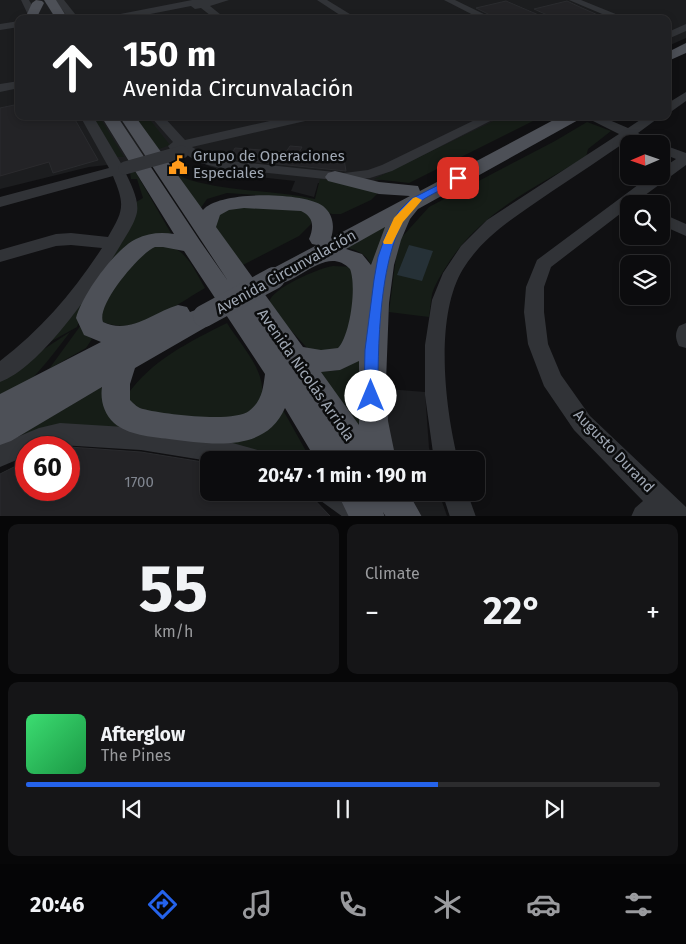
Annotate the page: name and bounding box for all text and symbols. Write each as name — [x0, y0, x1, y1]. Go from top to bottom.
text: 150 m — [123, 33, 216, 75]
icon: ahead — [40, 35, 105, 100]
text: Avenida Circunvalación — [123, 75, 354, 102]
north arrow — [620, 135, 670, 185]
map controls — [620, 135, 670, 305]
place label: Grupo de Operaciones Especiales — [193, 147, 345, 182]
public building icon: Grupo de Operaciones Especiales — [167, 154, 189, 176]
pin — [437, 157, 479, 199]
icon: arrive — [444, 164, 472, 192]
button: search — [620, 195, 670, 245]
street label: Avenida Circunvalación — [213, 226, 359, 318]
button: layers — [620, 255, 670, 305]
street label: Avenida Nicolás Arriola — [254, 305, 358, 445]
position arrow — [344, 369, 396, 421]
street label: Augusto Durand — [570, 406, 658, 496]
speed limit sign: 60 — [15, 436, 80, 501]
text: 20:47 · 1 min · 190 m — [258, 464, 427, 487]
house number: 1700 — [124, 473, 154, 491]
text: 55 — [139, 550, 208, 628]
text: Climate — [365, 564, 420, 583]
text: 22° — [483, 588, 542, 634]
text: − — [365, 596, 379, 629]
text: + — [646, 596, 660, 629]
text: km/h — [154, 622, 193, 641]
text: Afterglow — [101, 723, 185, 746]
text: The Pines — [101, 746, 171, 765]
icon: previous — [118, 795, 146, 823]
icon: pause — [329, 795, 357, 823]
icon: next — [540, 795, 568, 823]
icon: directions — [145, 887, 180, 922]
icon: music — [240, 887, 275, 922]
icon: phone — [335, 887, 370, 922]
icon: climate — [430, 887, 465, 922]
icon: car — [526, 887, 561, 922]
icon: filters — [621, 887, 656, 922]
text: 20:46 — [30, 891, 84, 918]

